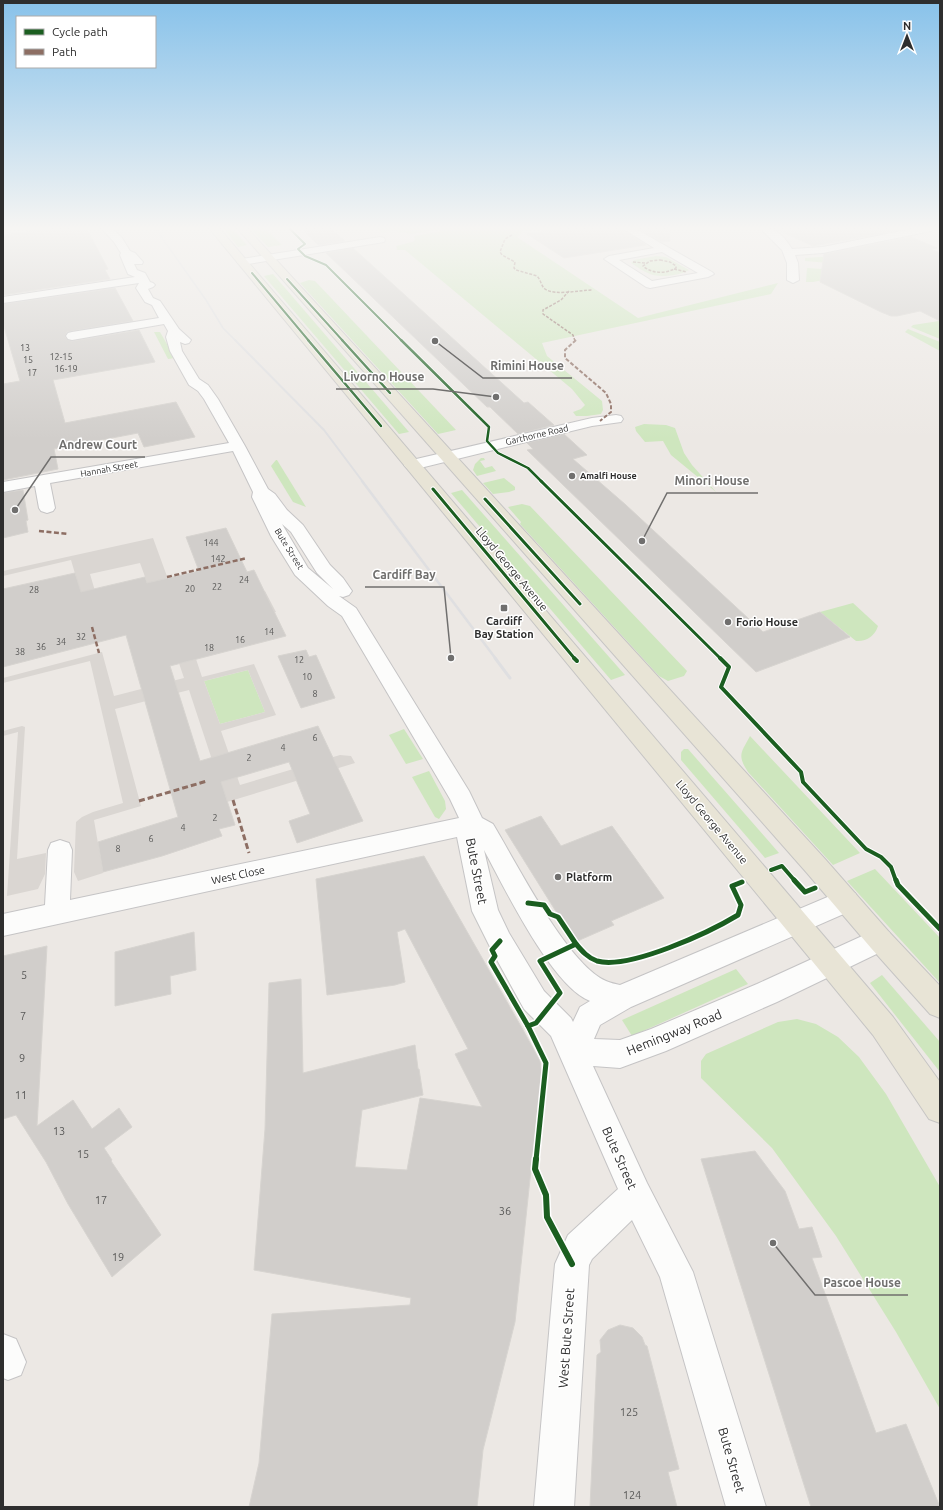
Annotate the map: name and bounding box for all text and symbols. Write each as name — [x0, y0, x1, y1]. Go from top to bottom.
legend — [16, 16, 156, 68]
north arrow — [887, 16, 927, 56]
text: N — [903, 20, 911, 32]
text: Cycle path — [52, 25, 108, 38]
text: Path — [52, 45, 77, 58]
house number: 13 — [20, 343, 30, 353]
house number: 12-15 — [50, 352, 72, 362]
callout: Rimini House — [483, 354, 572, 378]
house number: 15 — [23, 355, 33, 365]
text: Rimini House — [490, 359, 564, 372]
house number: 16-19 — [55, 364, 77, 374]
callout: Livorno House — [336, 365, 433, 389]
house number: 17 — [27, 368, 37, 378]
text: Livorno House — [344, 370, 425, 383]
street label: Garthorne Road — [505, 423, 569, 447]
callout: Andrew Court — [51, 433, 145, 457]
text: Andrew Court — [59, 438, 137, 451]
street label: Hannah Street — [80, 459, 139, 479]
callout: Minori House — [667, 469, 758, 493]
marker: Amalfi House — [567, 471, 577, 481]
place label: Amalfi House — [580, 471, 637, 481]
text: Minori House — [675, 474, 750, 487]
street label: Lloyd George Avenue — [474, 525, 550, 613]
street label: Bute Street — [272, 527, 306, 572]
house number: 144 — [203, 538, 219, 548]
house number: 142 — [210, 554, 226, 564]
callout: Cardiff Bay — [365, 563, 444, 587]
text: Cardiff Bay — [372, 568, 436, 581]
house number: 24 — [239, 575, 249, 585]
house number: 22 — [212, 582, 222, 592]
house number: 20 — [185, 584, 195, 594]
house number: 28 — [29, 585, 39, 595]
marker: Cardiff Bay Station — [499, 603, 509, 613]
place label: Cardiff Bay Station — [474, 615, 534, 640]
place label: Forio House — [736, 616, 798, 628]
marker: Forio House — [723, 617, 733, 627]
house number: 14 — [264, 627, 274, 637]
house number: 32 — [76, 632, 86, 642]
house number: 16 — [235, 635, 245, 645]
house number: 34 — [56, 637, 66, 647]
house number: 36 — [36, 642, 46, 652]
house number: 18 — [204, 643, 214, 653]
house number: 38 — [15, 647, 25, 657]
house number: 12 — [294, 655, 304, 665]
house number: 10 — [302, 672, 312, 682]
house number: 8 — [312, 689, 318, 699]
house number: 6 — [312, 733, 318, 743]
house number: 4 — [280, 743, 286, 753]
house number: 2 — [246, 753, 252, 763]
street label: Lloyd George Avenue — [674, 778, 750, 866]
house number: 2 — [212, 813, 218, 823]
house number: 4 — [180, 823, 186, 833]
house number: 6 — [148, 834, 154, 844]
street label: Bute Street — [464, 837, 490, 905]
house number: 8 — [115, 844, 121, 854]
street label: West Close — [210, 863, 266, 887]
place label: Platform — [566, 871, 612, 883]
marker: Platform — [553, 872, 563, 882]
house number: 5 — [21, 969, 27, 981]
street label: Hemingway Road — [624, 1007, 724, 1057]
house number: 7 — [20, 1010, 26, 1022]
house number: 9 — [19, 1052, 25, 1064]
house number: 11 — [15, 1089, 27, 1101]
street label: Bute Street — [600, 1124, 640, 1192]
house number: 13 — [53, 1125, 65, 1137]
house number: 15 — [77, 1148, 89, 1160]
house number: 17 — [95, 1194, 107, 1206]
house number: 36 — [499, 1205, 511, 1217]
house number: 19 — [112, 1251, 124, 1263]
callout: Pascoe House — [815, 1271, 908, 1295]
text: Pascoe House — [823, 1276, 901, 1289]
street label: West Bute Street — [556, 1288, 576, 1388]
house number: 125 — [620, 1406, 638, 1418]
street label: Bute Street — [716, 1426, 748, 1494]
house number: 124 — [623, 1489, 641, 1501]

